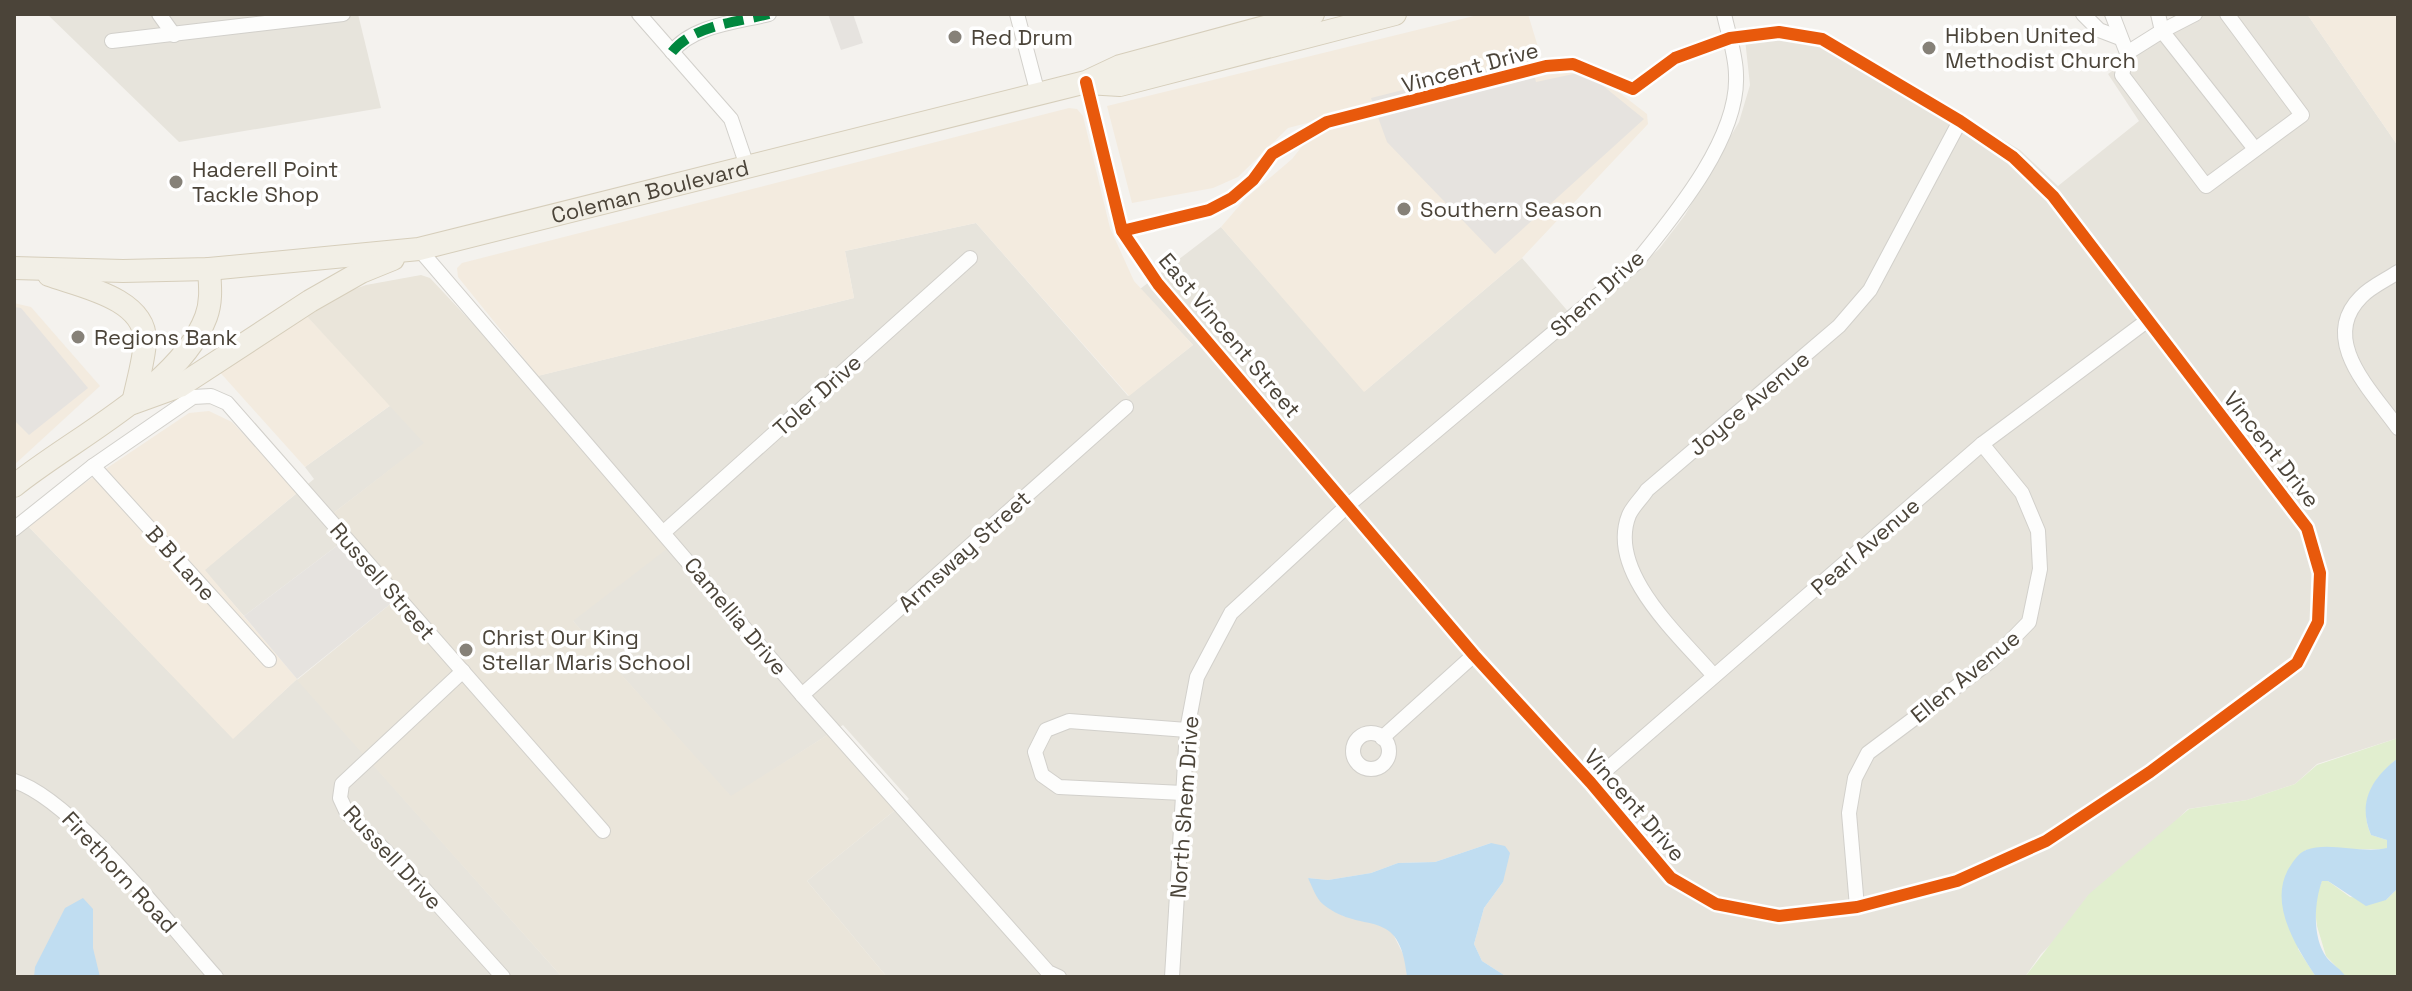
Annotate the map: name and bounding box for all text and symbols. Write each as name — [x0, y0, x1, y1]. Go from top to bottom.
place label: Hibben United Methodist Church — [1945, 21, 2136, 74]
place label: Red Drum — [971, 23, 1073, 51]
marker: Red Drum — [946, 28, 964, 46]
street label: Vincent Drive — [1399, 35, 1541, 99]
marker: Hibben United Methodist Church — [1920, 39, 1938, 57]
street label: Coleman Boulevard — [548, 153, 752, 229]
place label: Haderell Point Tackle Shop — [192, 155, 338, 208]
marker: Haderell Point Tackle Shop — [167, 173, 185, 191]
place label: Southern Season — [1420, 195, 1602, 223]
marker: Southern Season — [1395, 200, 1413, 218]
street label: Shem Drive — [1544, 243, 1650, 343]
street label: East Vincent Street — [1153, 247, 1307, 423]
place label: Regions Bank — [94, 323, 237, 351]
marker: Regions Bank — [69, 328, 87, 346]
street label: Joyce Avenue — [1683, 344, 1815, 462]
street label: Toler Drive — [767, 348, 867, 442]
street label: Vincent Drive — [2218, 385, 2326, 513]
street label: Armsway Street — [892, 484, 1036, 618]
street label: Pearl Avenue — [1805, 491, 1925, 601]
street label: Russell Street — [324, 516, 442, 646]
street label: B B Lane — [140, 520, 222, 606]
street label: Camellia Drive — [678, 551, 794, 681]
place label: Christ Our King Stellar Maris School — [482, 623, 691, 676]
street label: Ellen Avenue — [1905, 623, 2025, 729]
marker: Christ Our King Stellar Maris School — [457, 641, 475, 659]
street label: North Shem Drive — [1164, 715, 1204, 899]
street label: Vincent Drive — [1578, 743, 1692, 867]
street label: Russell Drive — [338, 799, 448, 915]
street label: Firethorn Road — [56, 805, 184, 939]

